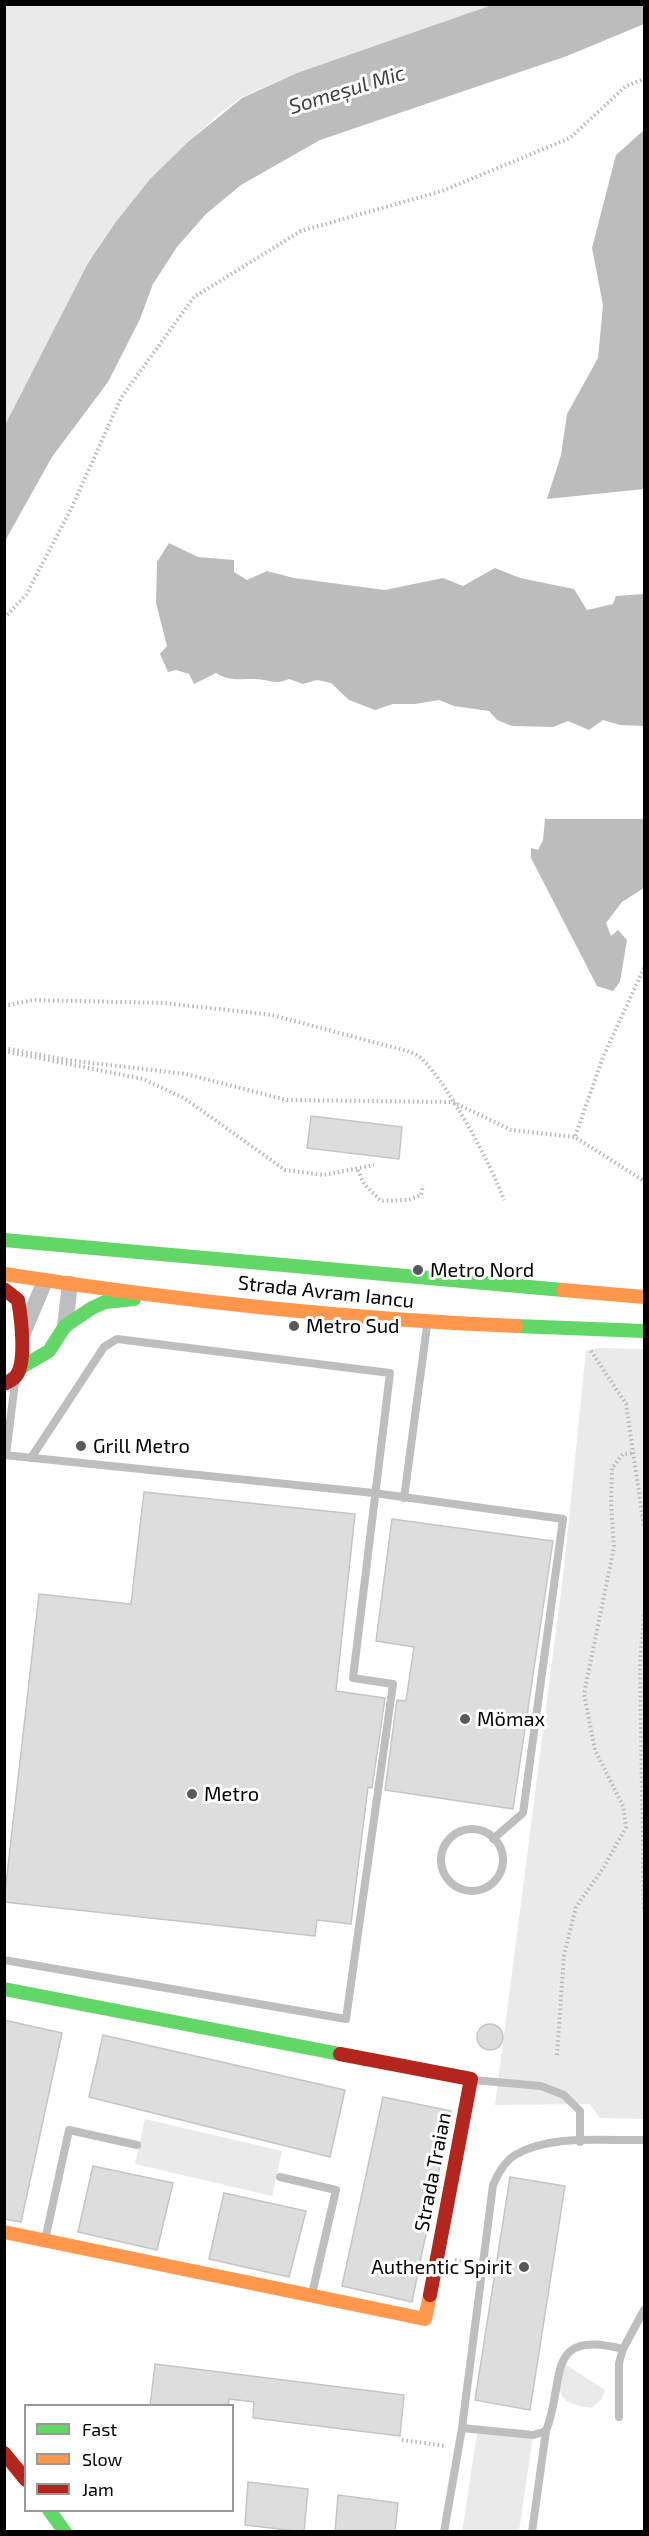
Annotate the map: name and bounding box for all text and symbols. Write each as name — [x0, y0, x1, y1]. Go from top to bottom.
water label: Someșul Mic — [286, 60, 408, 120]
place label: Metro Nord — [430, 1258, 534, 1282]
marker: Metro Nord — [411, 1263, 425, 1277]
street label: Strada Avram Iancu — [237, 1271, 415, 1313]
place label: Metro Sud — [306, 1314, 400, 1338]
marker: Metro Sud — [287, 1319, 301, 1333]
place label: Grill Metro — [93, 1434, 190, 1458]
marker: Grill Metro — [74, 1439, 88, 1453]
place label: Mömax — [477, 1707, 545, 1731]
marker: Mömax — [458, 1712, 472, 1726]
place label: Metro — [204, 1782, 259, 1806]
marker: Metro — [185, 1787, 199, 1801]
street label: Strada Traian — [410, 2110, 456, 2234]
place label: Authentic Spirit — [371, 2255, 512, 2279]
marker: Authentic Spirit — [517, 2260, 531, 2274]
legend — [24, 2404, 234, 2512]
text: Fast — [82, 2418, 117, 2440]
text: Slow — [82, 2448, 122, 2470]
text: Jam — [82, 2478, 114, 2500]

